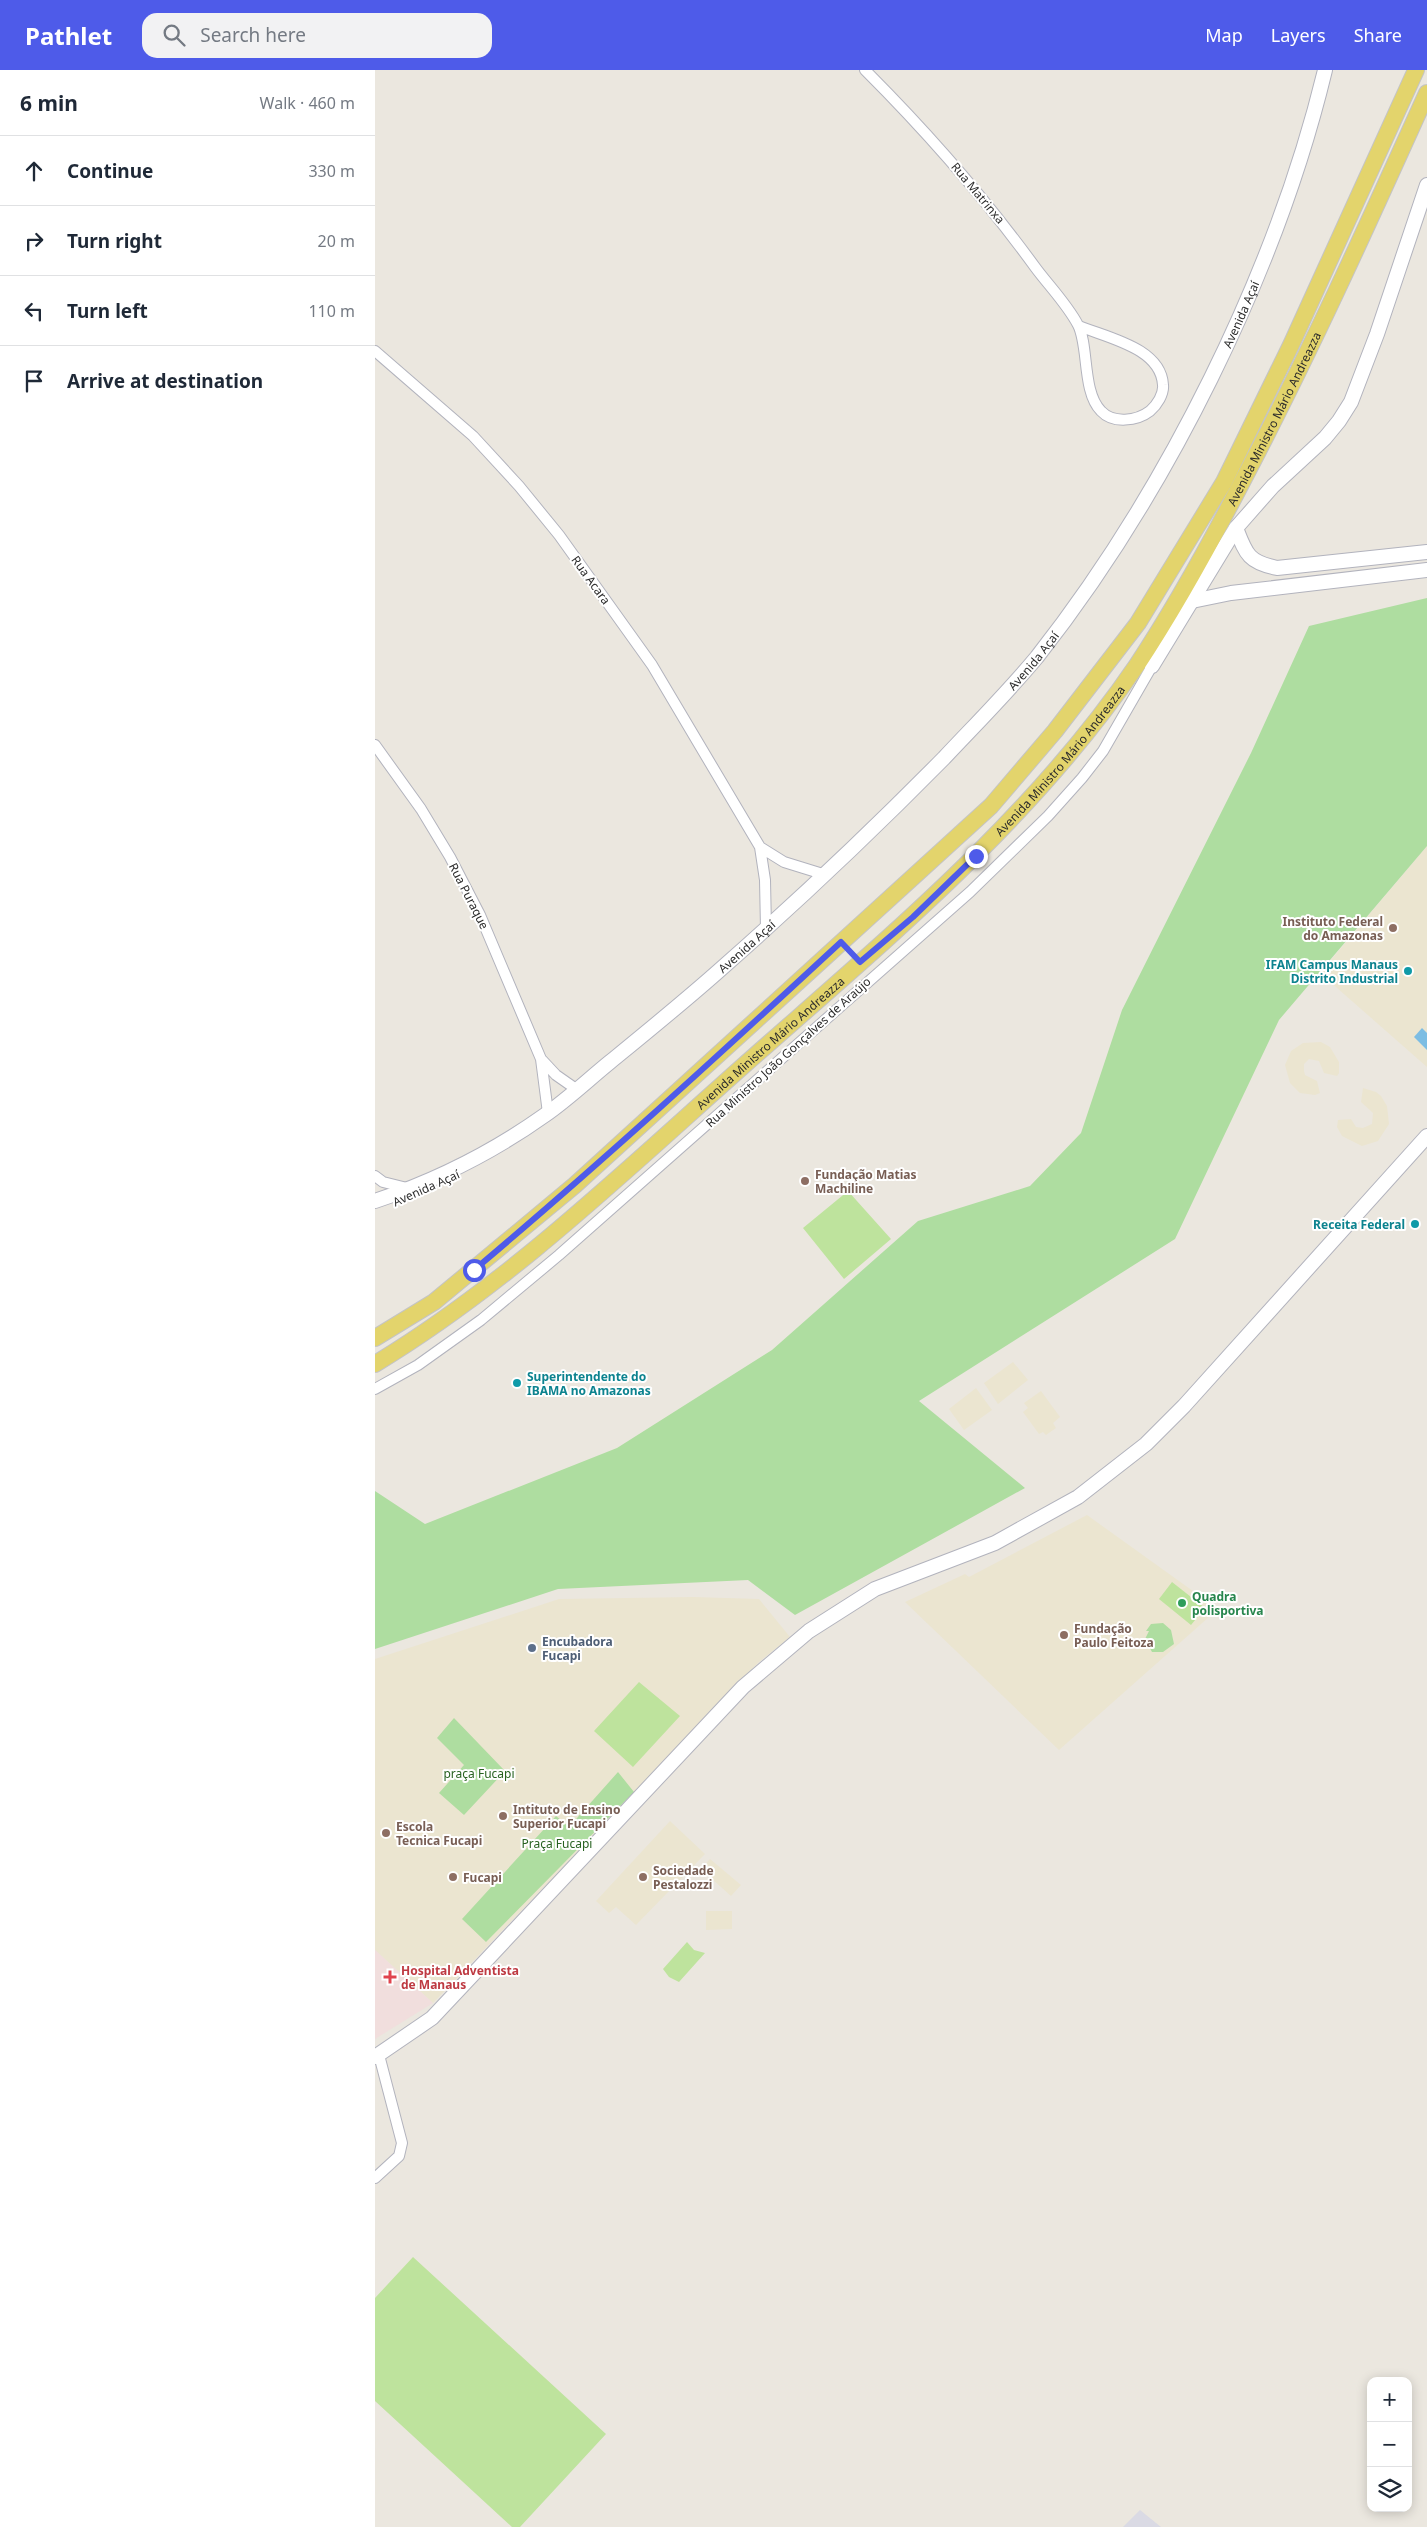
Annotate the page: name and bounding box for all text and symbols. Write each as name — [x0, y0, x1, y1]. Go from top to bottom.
search box — [142, 13, 492, 58]
text: Pathlet — [25, 19, 112, 52]
icon: search — [160, 21, 188, 49]
text: Search here — [200, 22, 306, 48]
text: Map — [1205, 23, 1243, 47]
text: Layers — [1271, 23, 1326, 47]
text: Share — [1354, 23, 1402, 47]
text: 6 min — [20, 89, 78, 117]
text: Walk · 460 m — [260, 92, 355, 114]
icon: ahead — [20, 157, 48, 185]
text: Continue — [67, 158, 153, 184]
street label: Rua Matrinxa — [947, 159, 1009, 227]
text: 330 m — [308, 160, 355, 182]
icon: right — [20, 227, 48, 255]
text: Turn right — [67, 228, 162, 254]
text: 20 m — [318, 230, 355, 252]
street label: Avenida Açaí — [1218, 277, 1263, 351]
icon: left — [20, 297, 48, 325]
text: Turn left — [67, 298, 148, 324]
text: 110 m — [308, 300, 355, 322]
street label: Avenida Ministro Mário Andreazza — [1223, 329, 1325, 509]
icon: arrive — [20, 367, 48, 395]
text: Arrive at destination — [67, 368, 263, 394]
street label: Rua Acara — [568, 552, 614, 608]
street label: Avenida Açaí — [1004, 627, 1063, 694]
street label: Avenida Ministro Mário Andreazza — [991, 682, 1129, 840]
route end — [965, 845, 988, 868]
street label: Rua Puraque — [445, 860, 493, 932]
place label: Instituto Federal do Amazonas — [1282, 913, 1383, 944]
street label: Avenida Açaí — [714, 915, 779, 976]
marker: Instituto Federal do Amazonas — [1387, 922, 1399, 934]
place label: IFAM Campus Manaus Distrito Industrial — [1266, 956, 1398, 987]
marker: IFAM Campus Manaus Distrito Industrial — [1402, 965, 1414, 977]
street label: Avenida Ministro Mário Andreazza — [692, 972, 848, 1113]
street label: Rua Ministro João Gonçalves de Araújo — [702, 973, 874, 1131]
street label: Avenida Açaí — [390, 1165, 463, 1210]
place label: Fundação Matias Machiline — [815, 1166, 916, 1197]
marker: Fundação Matias Machiline — [799, 1175, 811, 1187]
place label: Receita Federal — [1313, 1216, 1405, 1233]
marker: Receita Federal — [1409, 1218, 1421, 1230]
route start — [463, 1259, 486, 1282]
place label: Superintendente do IBAMA no Amazonas — [527, 1368, 651, 1399]
marker: Superintendente do IBAMA no Amazonas — [511, 1377, 523, 1389]
place label: Quadra polisportiva — [1192, 1588, 1264, 1619]
marker: Quadra polisportiva — [1176, 1597, 1188, 1609]
place label: Fundação Paulo Feitoza — [1074, 1620, 1154, 1651]
marker: Fundação Paulo Feitoza — [1058, 1629, 1070, 1641]
place label: Encubadora Fucapi — [542, 1633, 613, 1664]
marker: Encubadora Fucapi — [526, 1642, 538, 1654]
park label: praça Fucapi — [443, 1765, 515, 1782]
place label: Intituto de Ensino Superior Fucapi — [513, 1801, 620, 1832]
marker: Intituto de Ensino Superior Fucapi — [497, 1810, 509, 1822]
place label: Escola Tecnica Fucapi — [396, 1818, 482, 1849]
marker: Escola Tecnica Fucapi — [380, 1827, 392, 1839]
park label: Praça Fucapi — [522, 1835, 592, 1852]
place label: Sociedade Pestalozzi — [653, 1862, 714, 1893]
place label: Fucapi — [463, 1869, 502, 1886]
marker: Fucapi — [447, 1871, 459, 1883]
marker: Sociedade Pestalozzi — [637, 1871, 649, 1883]
place label: Hospital Adventista de Manaus — [401, 1962, 519, 1993]
marker: Hospital Adventista de Manaus — [383, 1970, 397, 1984]
map controls — [1367, 2377, 1412, 2512]
button: + — [1367, 2377, 1412, 2422]
button: − — [1367, 2422, 1412, 2467]
button: layers — [1367, 2467, 1412, 2512]

